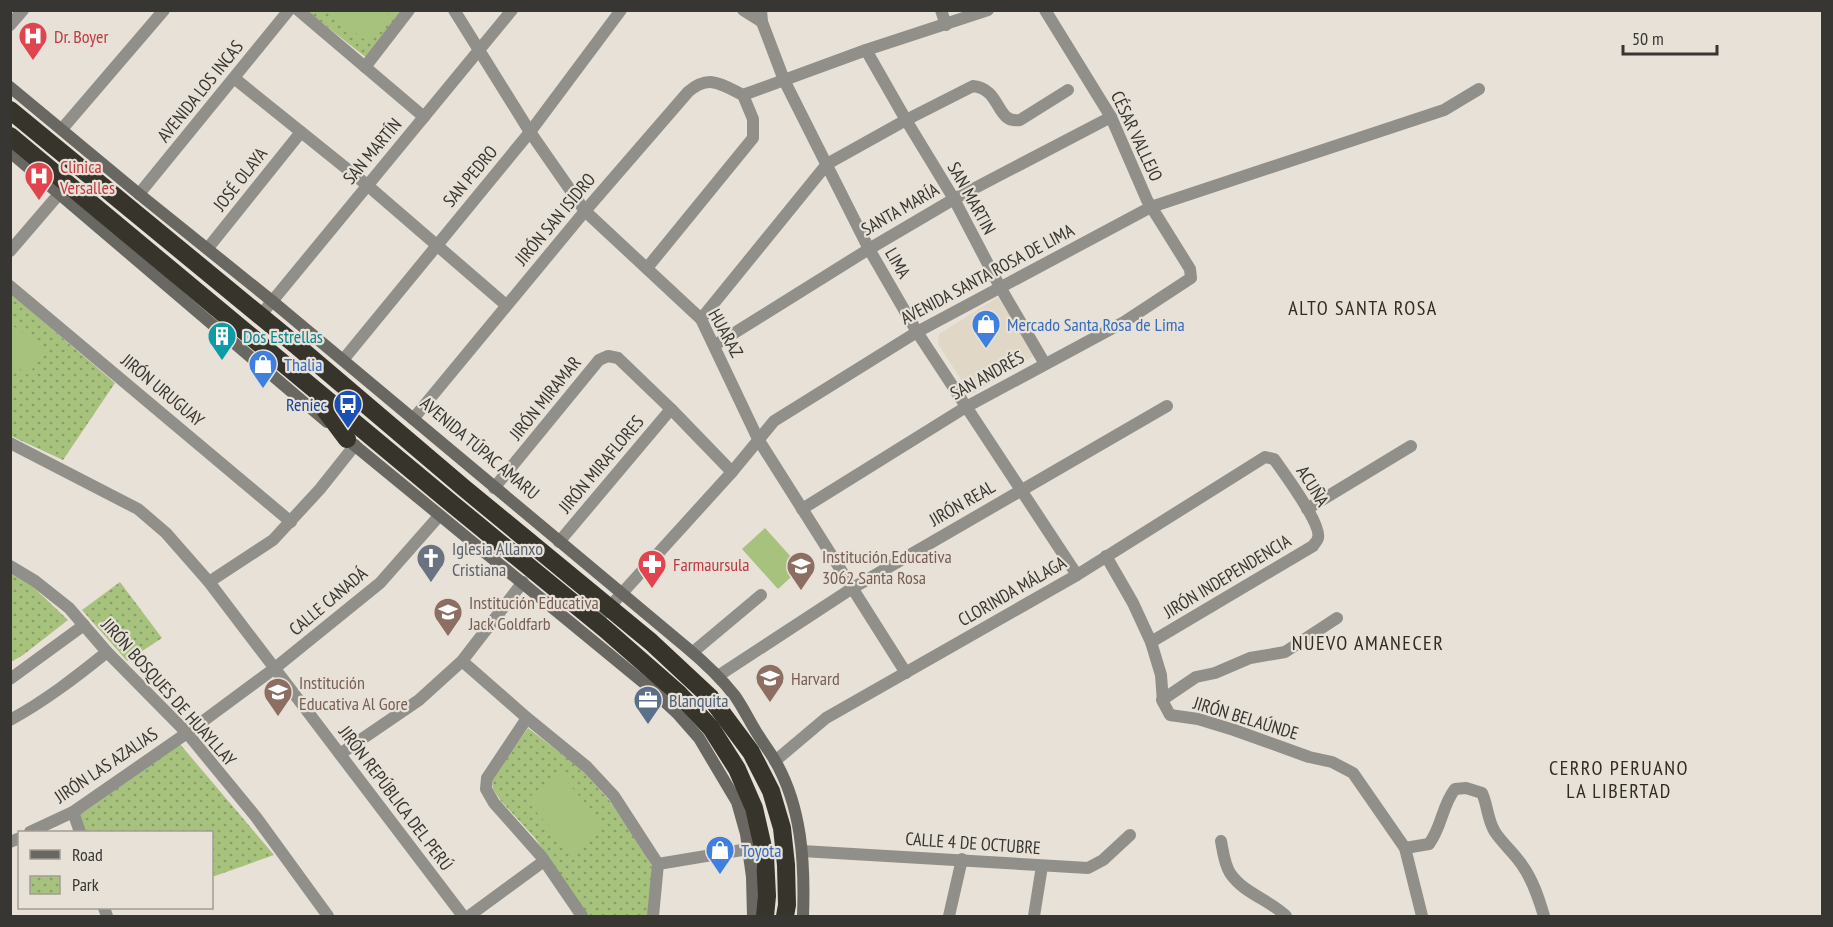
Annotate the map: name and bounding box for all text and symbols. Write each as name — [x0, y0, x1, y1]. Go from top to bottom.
scale bar — [1623, 18, 1718, 56]
hospital icon: Dr. Boyer — [17, 20, 49, 62]
place label: Dr. Boyer — [54, 25, 109, 48]
text: 50 m — [1632, 27, 1664, 50]
street label: AVENIDA LOS INCAS — [152, 35, 248, 147]
street label: CÉSAR VALLEJO — [1106, 87, 1168, 185]
street label: SAN MARTÍN — [338, 113, 406, 189]
street label: SAN PEDRO — [438, 141, 502, 211]
street label: JOSÉ OLAYA — [208, 142, 272, 216]
place label: Clinica Versalles — [59, 155, 115, 199]
street label: SAN MARTIN — [943, 158, 1001, 238]
hospital icon: Clinica Versalles — [23, 160, 55, 202]
street label: JIRÓN SAN ISIDRO — [509, 168, 600, 271]
street label: SANTA MARÍA — [857, 177, 943, 240]
street label: AVENIDA SANTA ROSA DE LIMA — [896, 218, 1078, 330]
street label: LIMA — [880, 244, 916, 283]
district label: ALTO SANTA ROSA — [1288, 295, 1438, 321]
street label: HUARAZ — [703, 305, 749, 361]
shop icon: Mercado Santa Rosa de Lima — [970, 308, 1002, 350]
place label: Mercado Santa Rosa de Lima — [1007, 313, 1185, 336]
building icon: Dos Estrellas — [206, 320, 238, 362]
place label: Dos Estrellas — [243, 325, 323, 348]
street label: SAN ANDRÉS — [946, 345, 1028, 405]
street label: JIRÓN URUGUAY — [116, 348, 210, 432]
shop icon: Thalia — [247, 348, 279, 390]
street label: JIRÓN MIRAMAR — [504, 351, 586, 445]
place label: Thalia — [284, 353, 322, 376]
bus stop icon: Reniec — [332, 388, 364, 430]
street label: AVENIDA TÚPAC AMARU — [416, 392, 544, 504]
place label: Reniec — [286, 393, 328, 416]
street label: JIRÓN MIRAFLORES — [553, 410, 649, 518]
street label: ACUÑA — [1292, 461, 1335, 511]
street label: JIRÓN REAL — [924, 475, 1000, 532]
street label: JIRÓN INDEPENDENCIA — [1158, 529, 1295, 624]
place label: Iglesia Allanxo Cristiana — [452, 537, 543, 581]
church icon: Iglesia Allanxo Cristiana — [415, 542, 447, 584]
place label: Institución Educativa 3062 Santa Rosa — [822, 545, 952, 589]
pharmacy icon: Farmaursula — [636, 548, 668, 590]
school or university icon: Institución Educativa 3062 Santa Rosa — [785, 550, 817, 592]
street label: CLORINDA MÁLAGA — [954, 551, 1071, 631]
place label: Farmaursula — [673, 553, 750, 576]
street label: CALLE CANADÁ — [284, 561, 372, 640]
place label: Institución Educativa Jack Goldfarb — [468, 591, 599, 635]
school or university icon: Institución Educativa Jack Goldfarb — [432, 596, 464, 638]
street label: JIRÓN BOSQUES DE HUAYLLAY — [96, 613, 242, 771]
district label: NUEVO AMANECER — [1292, 630, 1444, 656]
school or university icon: Harvard — [754, 662, 786, 704]
place label: Harvard — [791, 667, 840, 690]
place label: Institución Educativa Al Gore — [299, 671, 408, 715]
school or university icon: Institución Educativa Al Gore — [262, 676, 294, 718]
office icon: Blanquita — [632, 684, 664, 726]
place label: Blanquita — [669, 689, 728, 712]
street label: JIRÓN BELAÚNDE — [1190, 691, 1301, 745]
street label: JIRÓN REPÚBLICA DEL PERÚ — [333, 720, 458, 875]
street label: JIRÓN LAS AZALIAS — [49, 722, 162, 809]
district label: CERRO PERUANO LA LIBERTAD — [1549, 755, 1689, 804]
street label: CALLE 4 DE OCTUBRE — [905, 827, 1041, 859]
legend — [18, 831, 213, 909]
shop icon: Toyota — [704, 834, 736, 876]
place label: Toyota — [741, 839, 781, 862]
text: Road — [72, 843, 103, 866]
text: Park — [72, 873, 99, 896]

